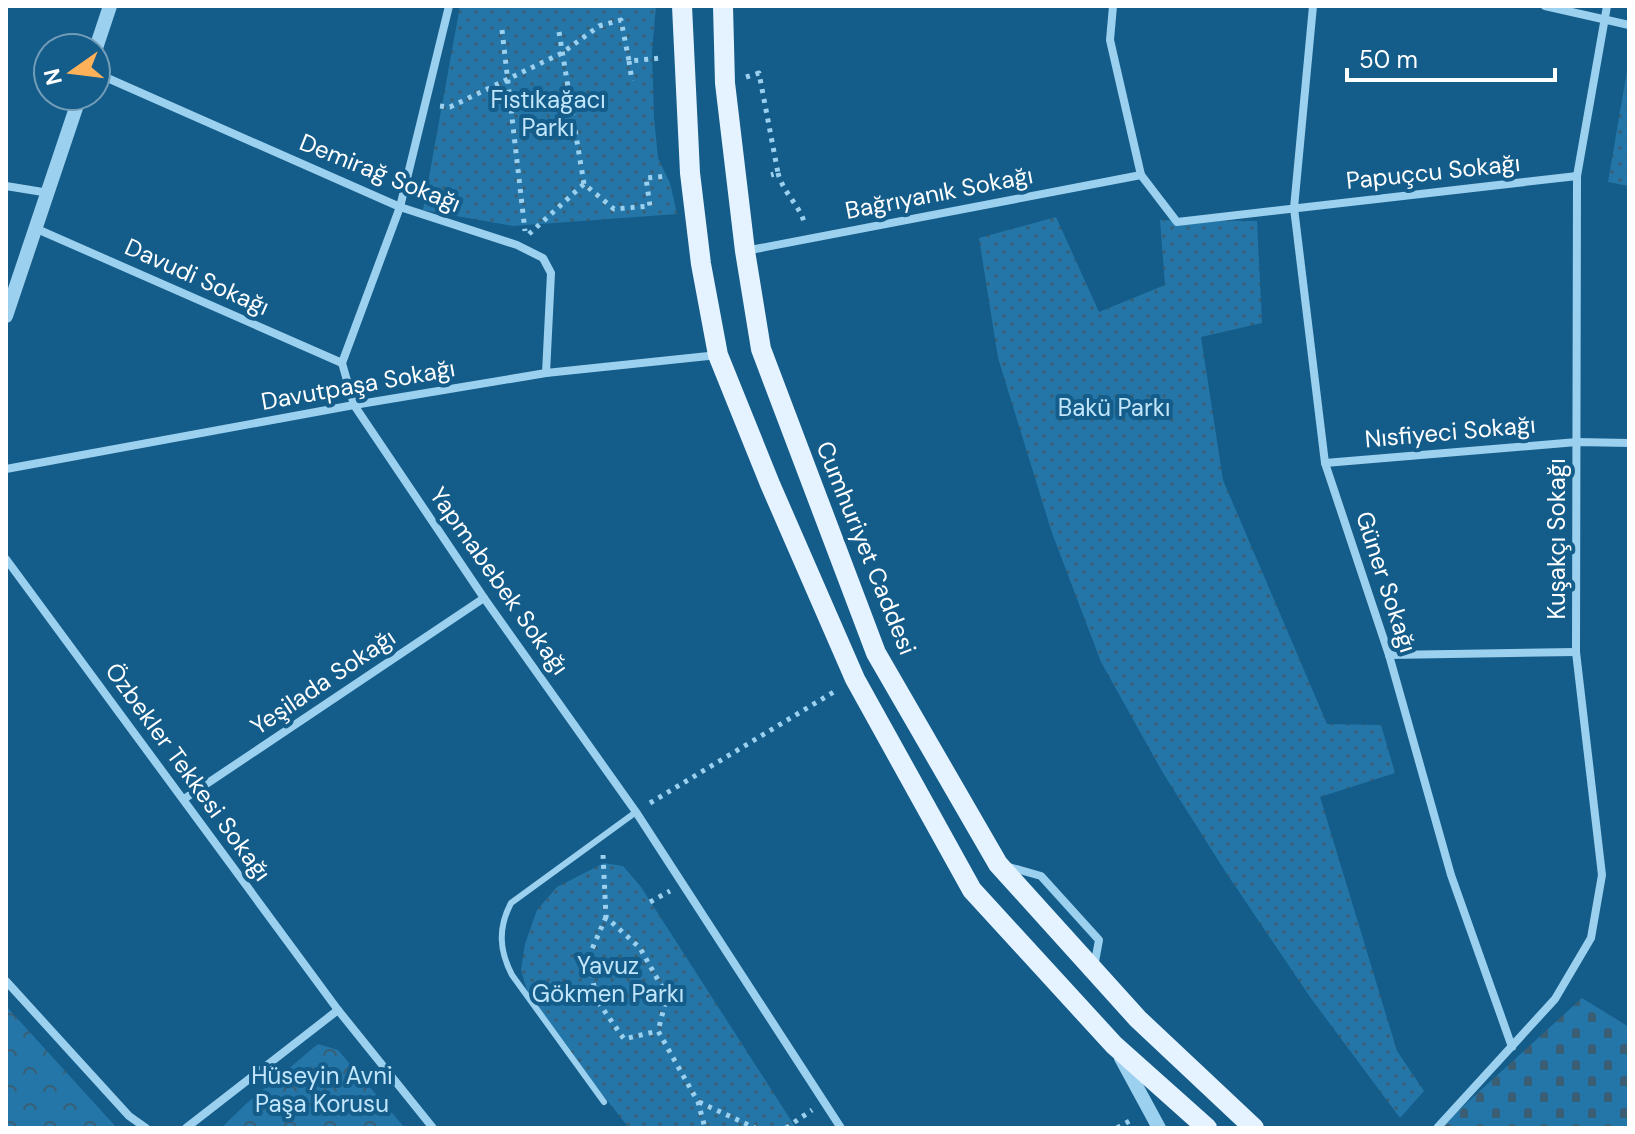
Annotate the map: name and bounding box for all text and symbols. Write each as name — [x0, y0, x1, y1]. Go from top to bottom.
north arrow — [32, 32, 112, 112]
scale bar — [1347, 32, 1555, 82]
text: 50 m — [1359, 44, 1418, 75]
text: N — [37, 65, 69, 88]
park label: Fıstıkağacı Parkı — [490, 84, 606, 143]
street label: Demirağ Sokağı — [295, 126, 465, 219]
street label: Papuçcu Sokağı — [1344, 147, 1521, 196]
street label: Bağrıyanık Sokağı — [843, 159, 1035, 226]
street label: Davudi Sokağı — [120, 231, 274, 322]
street label: Davutpaşa Sokağı — [258, 352, 457, 417]
park label: Bakü Parkı — [1058, 392, 1170, 423]
street label: Nısfiyeci Sokağı — [1363, 409, 1537, 454]
street label: Cumhuriyet Caddesi — [809, 437, 923, 659]
street label: Kuşakçı Sokağı — [1541, 458, 1572, 620]
street label: Yapmabebek Sokağı — [423, 481, 576, 681]
street label: Güner Sokağı — [1349, 507, 1424, 656]
street label: Yeşilada Sokağı — [244, 622, 401, 741]
street label: Özbekler Tekkesi Sokağı — [99, 656, 278, 887]
park label: Yavuz Gökmen Parkı — [532, 950, 684, 1009]
park label: Hüseyin Avni Paşa Korusu — [251, 1060, 393, 1119]

